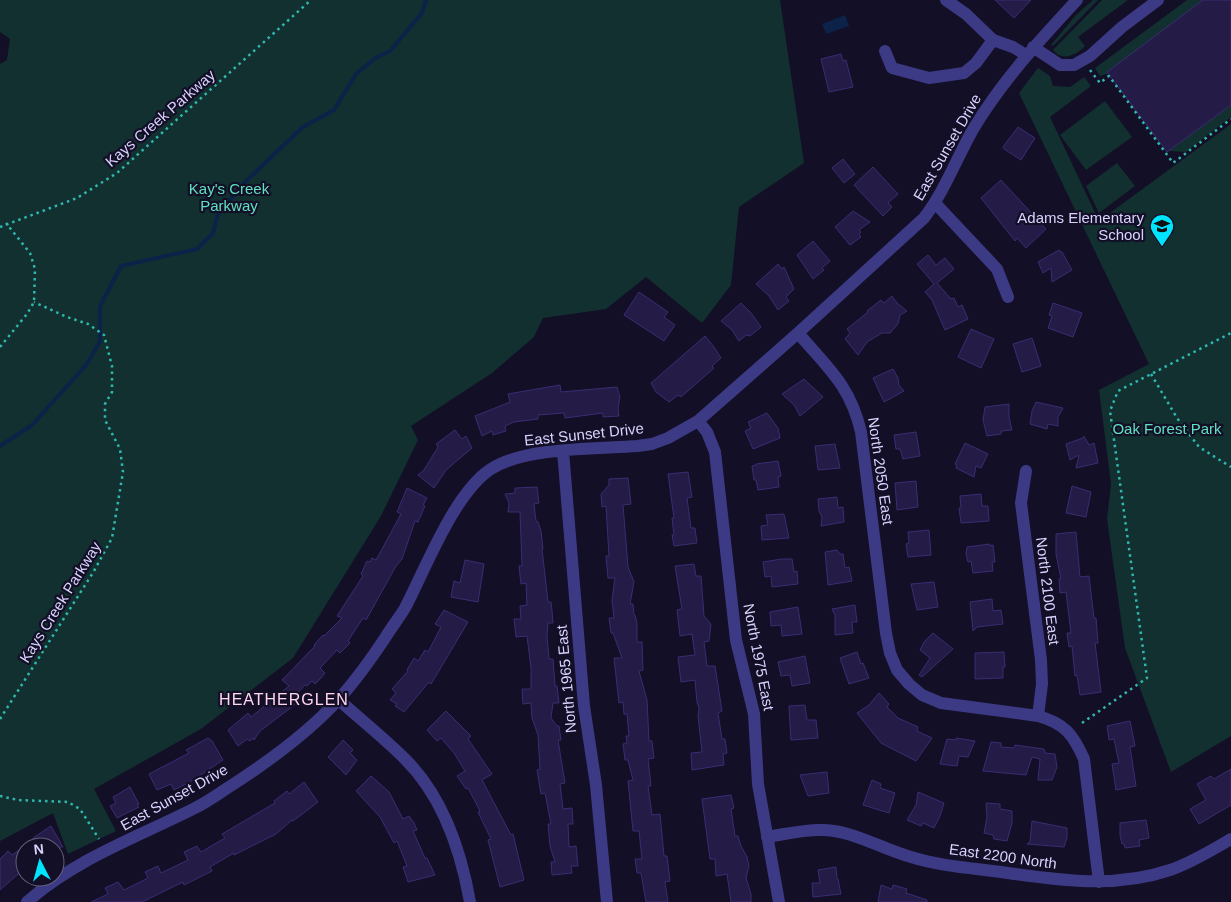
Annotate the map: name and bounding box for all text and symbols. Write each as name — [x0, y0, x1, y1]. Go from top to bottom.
street label: Kays Creek Parkway — [102, 66, 218, 170]
street label: East Sunset Drive — [910, 91, 984, 203]
park label: Kay's Creek Parkway — [189, 180, 270, 214]
place label: Adams Elementary School — [1017, 209, 1144, 243]
school or university icon: Adams Elementary School — [1149, 213, 1175, 247]
street label: North 2050 East — [865, 416, 897, 527]
street label: East Sunset Drive — [523, 419, 645, 449]
park label: Oak Forest Park — [1112, 420, 1222, 437]
street label: North 2100 East — [1033, 536, 1063, 647]
street label: Kays Creek Parkway — [16, 538, 104, 666]
street label: North 1975 East — [740, 602, 778, 713]
street label: North 1965 East — [553, 623, 579, 734]
district label: HEATHERGLEN — [219, 691, 349, 708]
street label: East Sunset Drive — [117, 760, 231, 834]
north arrow — [15, 837, 65, 887]
street label: East 2200 North — [948, 840, 1058, 872]
text: N — [33, 841, 45, 858]

